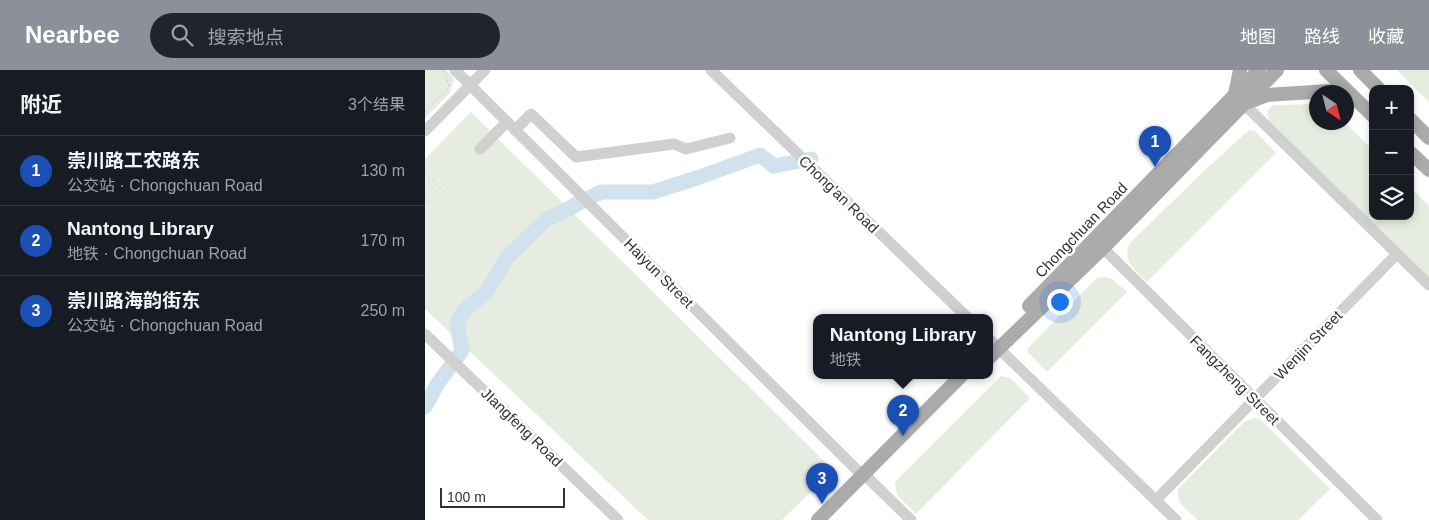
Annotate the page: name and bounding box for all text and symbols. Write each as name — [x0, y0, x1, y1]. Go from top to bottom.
search box — [150, 13, 500, 58]
text: Nearbee — [25, 21, 120, 48]
icon: search — [168, 21, 196, 49]
text: 搜索地点 — [208, 27, 284, 48]
text: 地图 — [1240, 27, 1276, 47]
text: 路线 — [1304, 27, 1340, 47]
text: 收藏 — [1368, 27, 1404, 47]
north arrow — [1309, 85, 1354, 130]
map controls — [1369, 85, 1414, 220]
button: + — [1369, 85, 1414, 130]
text: 附近 — [20, 93, 62, 116]
text: 3个结果 — [348, 96, 405, 113]
pin: 1 — [1139, 126, 1171, 167]
button: − — [1369, 130, 1414, 175]
text: 崇川路工农路东 — [67, 150, 200, 171]
street label: Chong'an Road — [796, 152, 882, 236]
text: 1 — [32, 162, 40, 179]
text: 130 m — [361, 162, 405, 179]
button: layers — [1369, 175, 1414, 220]
text: 公交站 · Chongchuan Road — [67, 177, 263, 194]
street label: Chongchuan Road — [1031, 179, 1131, 281]
text: Nantong Library — [67, 218, 214, 239]
text: 2 — [32, 232, 40, 249]
text: 170 m — [361, 232, 405, 249]
street label: Haiyun Street — [621, 235, 698, 312]
text: 地铁 · Chongchuan Road — [67, 245, 247, 262]
your location — [1047, 289, 1073, 315]
text: 崇川路海韵街东 — [67, 290, 200, 311]
text: 3 — [32, 302, 40, 319]
text: 250 m — [361, 302, 405, 319]
street label: Wenjin Street — [1271, 306, 1346, 383]
popup — [813, 314, 993, 379]
text: 公交站 · Chongchuan Road — [67, 317, 263, 334]
text: Nantong Library — [830, 324, 976, 345]
street label: Fangzheng Street — [1187, 332, 1284, 429]
text: 地铁 — [830, 351, 862, 368]
street label: JIangfeng Road — [478, 384, 566, 470]
pin: 2 — [887, 395, 919, 436]
pin: 3 — [806, 463, 838, 504]
scale bar — [440, 485, 565, 508]
text: 100 m — [447, 489, 486, 505]

